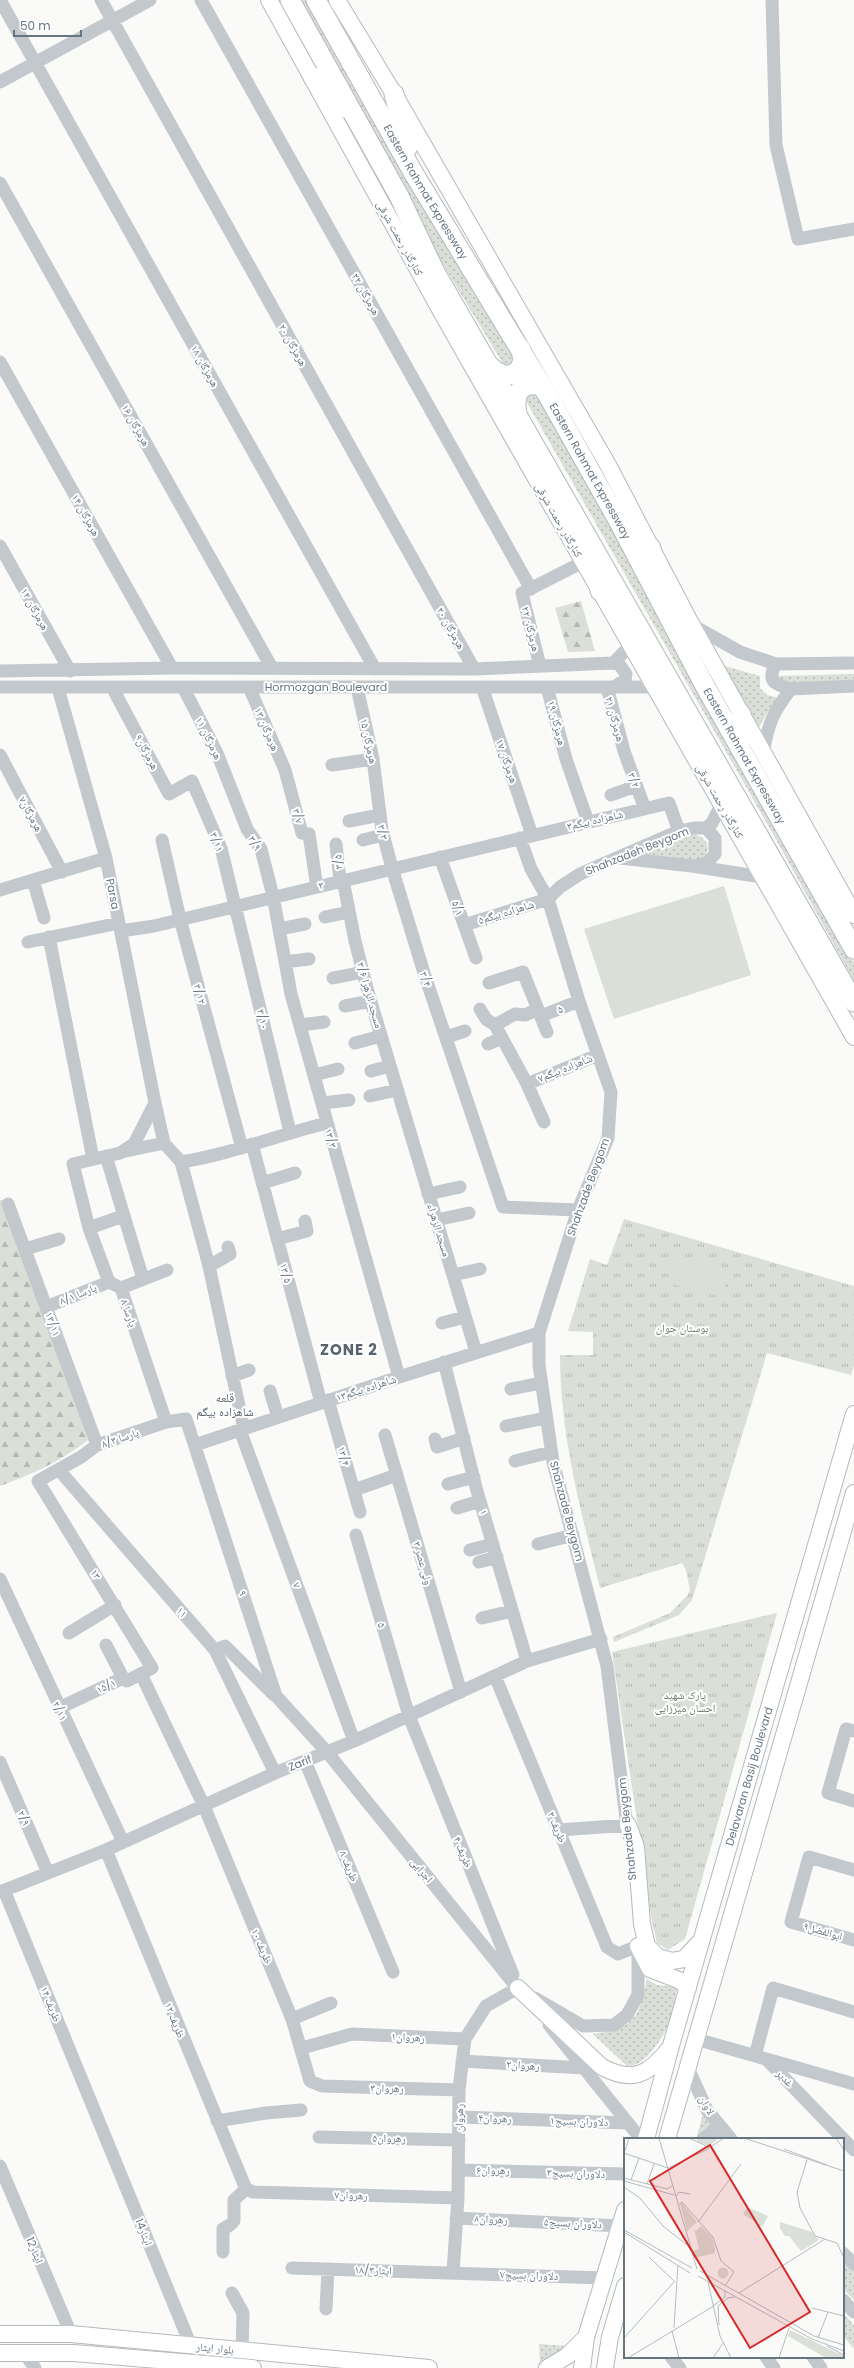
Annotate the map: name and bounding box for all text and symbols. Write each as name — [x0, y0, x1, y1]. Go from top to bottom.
scale bar — [14, 12, 81, 38]
text: 50 m — [20, 17, 51, 34]
street label: Eastern Rahmat Expressway — [380, 121, 472, 263]
street label: کنارگذر رحمت شرقی — [373, 198, 427, 279]
street label: هرمزگان ۲۲ — [348, 270, 384, 318]
street label: هرمزگان ۲۰ — [275, 321, 311, 369]
street label: هرمزگان ۱۸ — [187, 342, 223, 390]
street label: Eastern Rahmat Expressway — [545, 400, 635, 543]
street label: هرمزگان ۱۶ — [118, 401, 154, 449]
street label: کنارگذر رحمت شرقی — [531, 480, 587, 560]
street label: هرمزگان ۱۴ — [68, 491, 104, 539]
street label: هرمزگان ۱۲ — [17, 585, 53, 633]
street label: هرمزگان ۲۰ — [433, 604, 469, 652]
street label: هرمزگان ۲۲ — [518, 605, 544, 654]
street label: Hormozgan Boulevard — [265, 679, 387, 695]
street label: Eastern Rahmat Expressway — [700, 685, 790, 827]
street label: هرمزگان ۲۱ — [601, 695, 629, 744]
street label: هرمزگان ۱۹ — [544, 699, 570, 748]
street label: هرمزگان ۱۳ — [251, 705, 284, 754]
street label: هرمزگان ۱۱ — [192, 714, 226, 763]
street label: هرمزگان ۱۵ — [356, 717, 382, 766]
street label: هرمزگان۹ — [131, 731, 163, 773]
street label: هرمزگان ۱۷ — [492, 737, 522, 786]
street label: کنارگذر رحمت شرقی — [692, 761, 748, 841]
street label: ۳/۲ — [624, 770, 644, 790]
street label: هرمزگان۷ — [15, 793, 47, 835]
street label: ۳شاهزاده بیگم — [565, 806, 625, 834]
street label: ۳/۷ — [288, 807, 308, 825]
street label: ۳/۳ — [374, 823, 392, 841]
street label: Shahzadeh Beygom — [583, 823, 691, 879]
street label: ۳/۱۱ — [206, 830, 228, 854]
street label: ۳/۹ — [244, 832, 266, 854]
street label: ۳/۵ — [329, 854, 347, 870]
street label: Parsa — [102, 877, 124, 911]
street label: ۳ — [317, 877, 325, 893]
street label: شاهزاده بیگم۵ — [476, 896, 536, 928]
street label: ۵/۱ — [448, 898, 468, 918]
street label: مسجد الزهرا ۳/۶ — [353, 960, 387, 1030]
street label: ۳/۴ — [416, 969, 436, 989]
street label: ۳/۱۲ — [190, 982, 210, 1006]
street label: ۵ — [555, 1001, 565, 1017]
street label: ۳/۱۰ — [253, 1007, 273, 1031]
street label: شاهزاده بیگم۷ — [535, 1050, 595, 1086]
street label: ۱۳/۳ — [321, 1126, 341, 1150]
street label: Shahzade Beygom — [563, 1136, 613, 1238]
street label: مسجد الزهراء — [423, 1202, 455, 1258]
street label: ۱۳/۵ — [276, 1261, 296, 1285]
street label: ۸/۱ پارسا — [57, 1279, 99, 1309]
street label: ۸ پارسا — [117, 1297, 141, 1329]
street label: ۱۳/۱۱ — [41, 1310, 65, 1338]
park label: بوستان جوان — [656, 1320, 708, 1336]
district label: ZONE 2 — [320, 1339, 378, 1360]
street label: شاهزاده بیگم۱۳ — [334, 1371, 398, 1405]
district label: قلعه شاهزاده بیگم — [196, 1389, 254, 1420]
street label: ۸/۳ پارسا — [99, 1424, 141, 1452]
street label: ۱۳/۴ — [334, 1444, 354, 1468]
street label: Shahzade Beygom — [546, 1459, 588, 1563]
street label: ۱ — [476, 1507, 492, 1517]
street label: ولی عصر ۳ — [409, 1539, 437, 1587]
street label: ۱۳ — [87, 1566, 105, 1582]
street label: ۷ — [289, 1580, 305, 1590]
street label: ۹ — [235, 1588, 251, 1598]
street label: ۱۱ — [173, 1603, 191, 1621]
street label: ۵ — [374, 1620, 390, 1630]
street label: ۱۵/۱ — [94, 1675, 118, 1697]
park label: پارک شهید احسان میرزایی — [655, 1687, 715, 1716]
street label: ۲/۱۱ — [49, 1699, 71, 1723]
street label: Delavaran Basij Boulevard — [721, 1705, 777, 1848]
street label: Zarif — [286, 1751, 314, 1775]
street label: Shahzade Beygom — [614, 1777, 640, 1881]
street label: ۲/۹ — [14, 1808, 34, 1828]
street label: ظریف ۲ — [544, 1809, 570, 1845]
street label: ظریف ۴ — [450, 1834, 476, 1870]
street label: ظریف ۸ — [336, 1848, 362, 1884]
street label: اجرایی — [407, 1854, 437, 1886]
street label: ابوالفضل۹ — [802, 1918, 844, 1944]
street label: ظریف ۱۰ — [247, 1926, 277, 1966]
street label: ظریف ۱۴ — [37, 1984, 65, 2024]
street label: ظریف ۱۲ — [161, 2000, 189, 2040]
street label: رهروان۱ — [391, 2028, 425, 2046]
street label: رهروان۲ — [506, 2056, 540, 2074]
street label: غدیر — [772, 2065, 798, 2091]
street label: رهروان۳ — [370, 2080, 404, 2096]
street label: لاوان — [695, 2092, 719, 2118]
street label: رهروان — [451, 2104, 467, 2132]
street label: رهروان۴ — [478, 2109, 512, 2127]
street label: دلاوران بسیج۱ — [550, 2112, 609, 2130]
street label: رهروان۵ — [372, 2130, 406, 2146]
inset map — [624, 2138, 844, 2358]
street label: رهروان۶ — [476, 2162, 510, 2178]
street label: دلاوران بسیج۳ — [547, 2164, 606, 2182]
street label: رهروان۷ — [334, 2186, 368, 2204]
street label: رهروان۸ — [474, 2210, 508, 2228]
street label: دلاوران بسیج۵ — [544, 2213, 603, 2233]
street label: ایثار14 — [131, 2216, 157, 2248]
street label: ایثار12 — [22, 2234, 48, 2266]
street label: ایثار۱۸/۳ — [354, 2261, 392, 2279]
street label: دلاوران بسیج۷ — [500, 2266, 559, 2284]
street label: بلوار ایثار — [194, 2338, 235, 2358]

